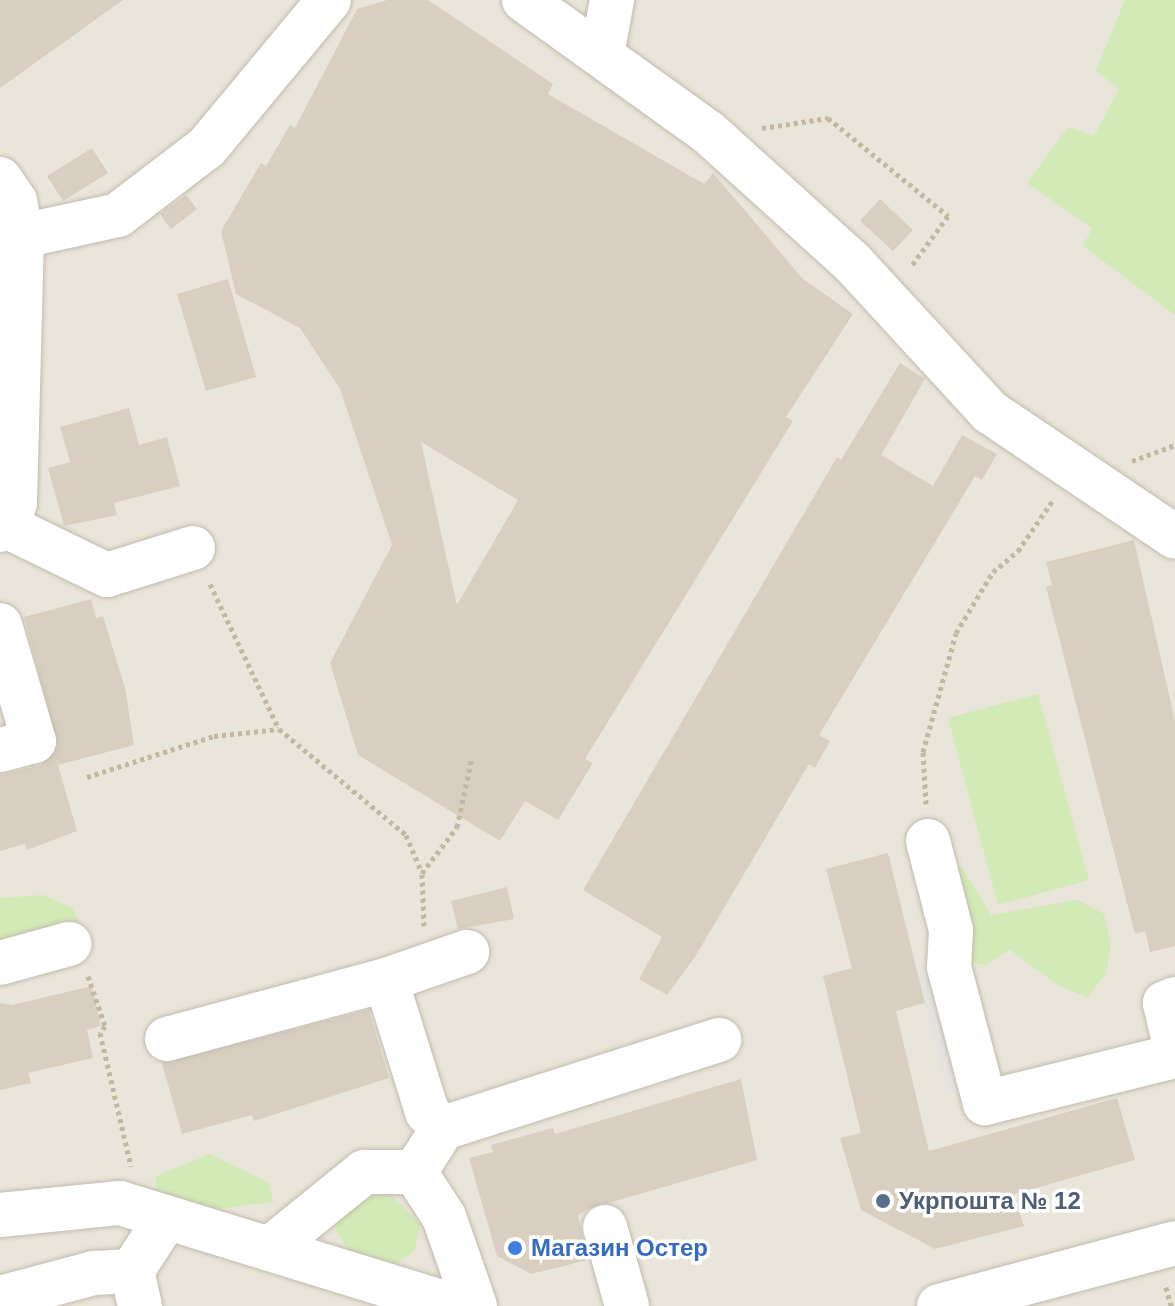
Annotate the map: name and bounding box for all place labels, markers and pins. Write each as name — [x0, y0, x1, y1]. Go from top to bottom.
place label: Укрпошта № 12 — [899, 1187, 1081, 1215]
marker: Укрпошта № 12 — [874, 1192, 892, 1210]
place label: Магазин Остер — [531, 1234, 708, 1262]
marker: Магазин Остер — [506, 1239, 524, 1257]

